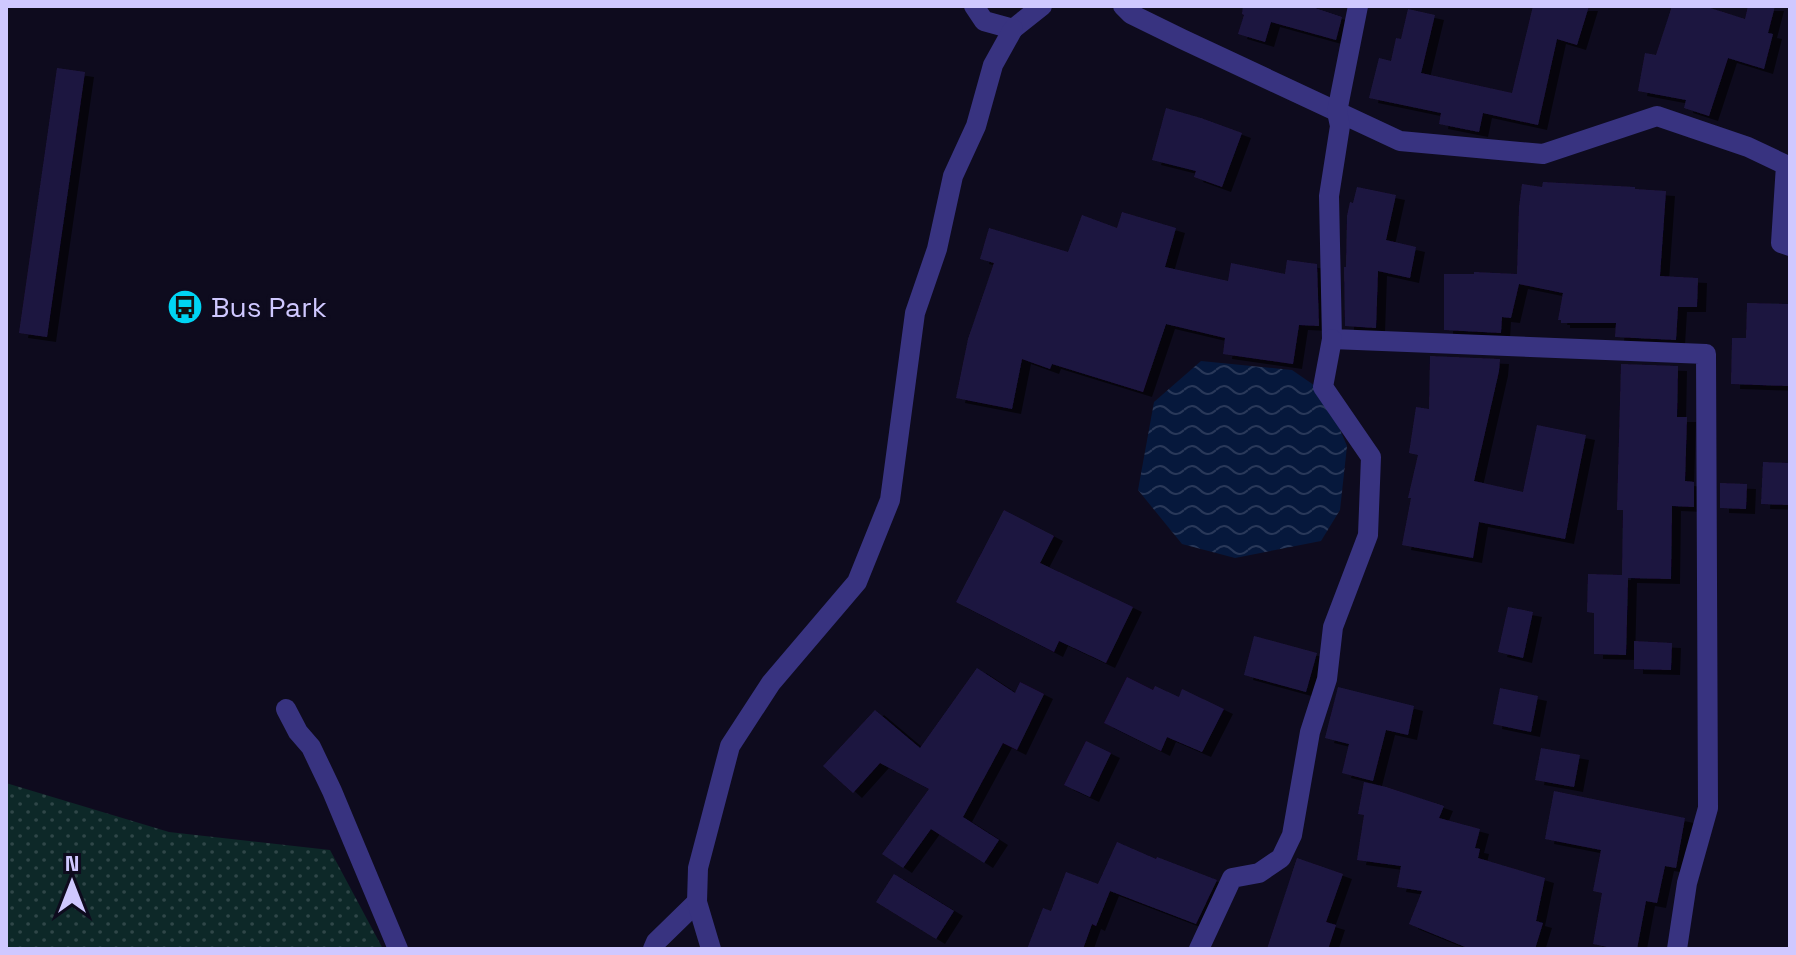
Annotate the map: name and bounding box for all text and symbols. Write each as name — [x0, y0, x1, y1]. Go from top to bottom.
bus stop icon: Bus Park — [166, 288, 204, 326]
place label: Bus Park — [211, 289, 327, 325]
north arrow — [32, 843, 112, 923]
text: N — [65, 849, 79, 877]

